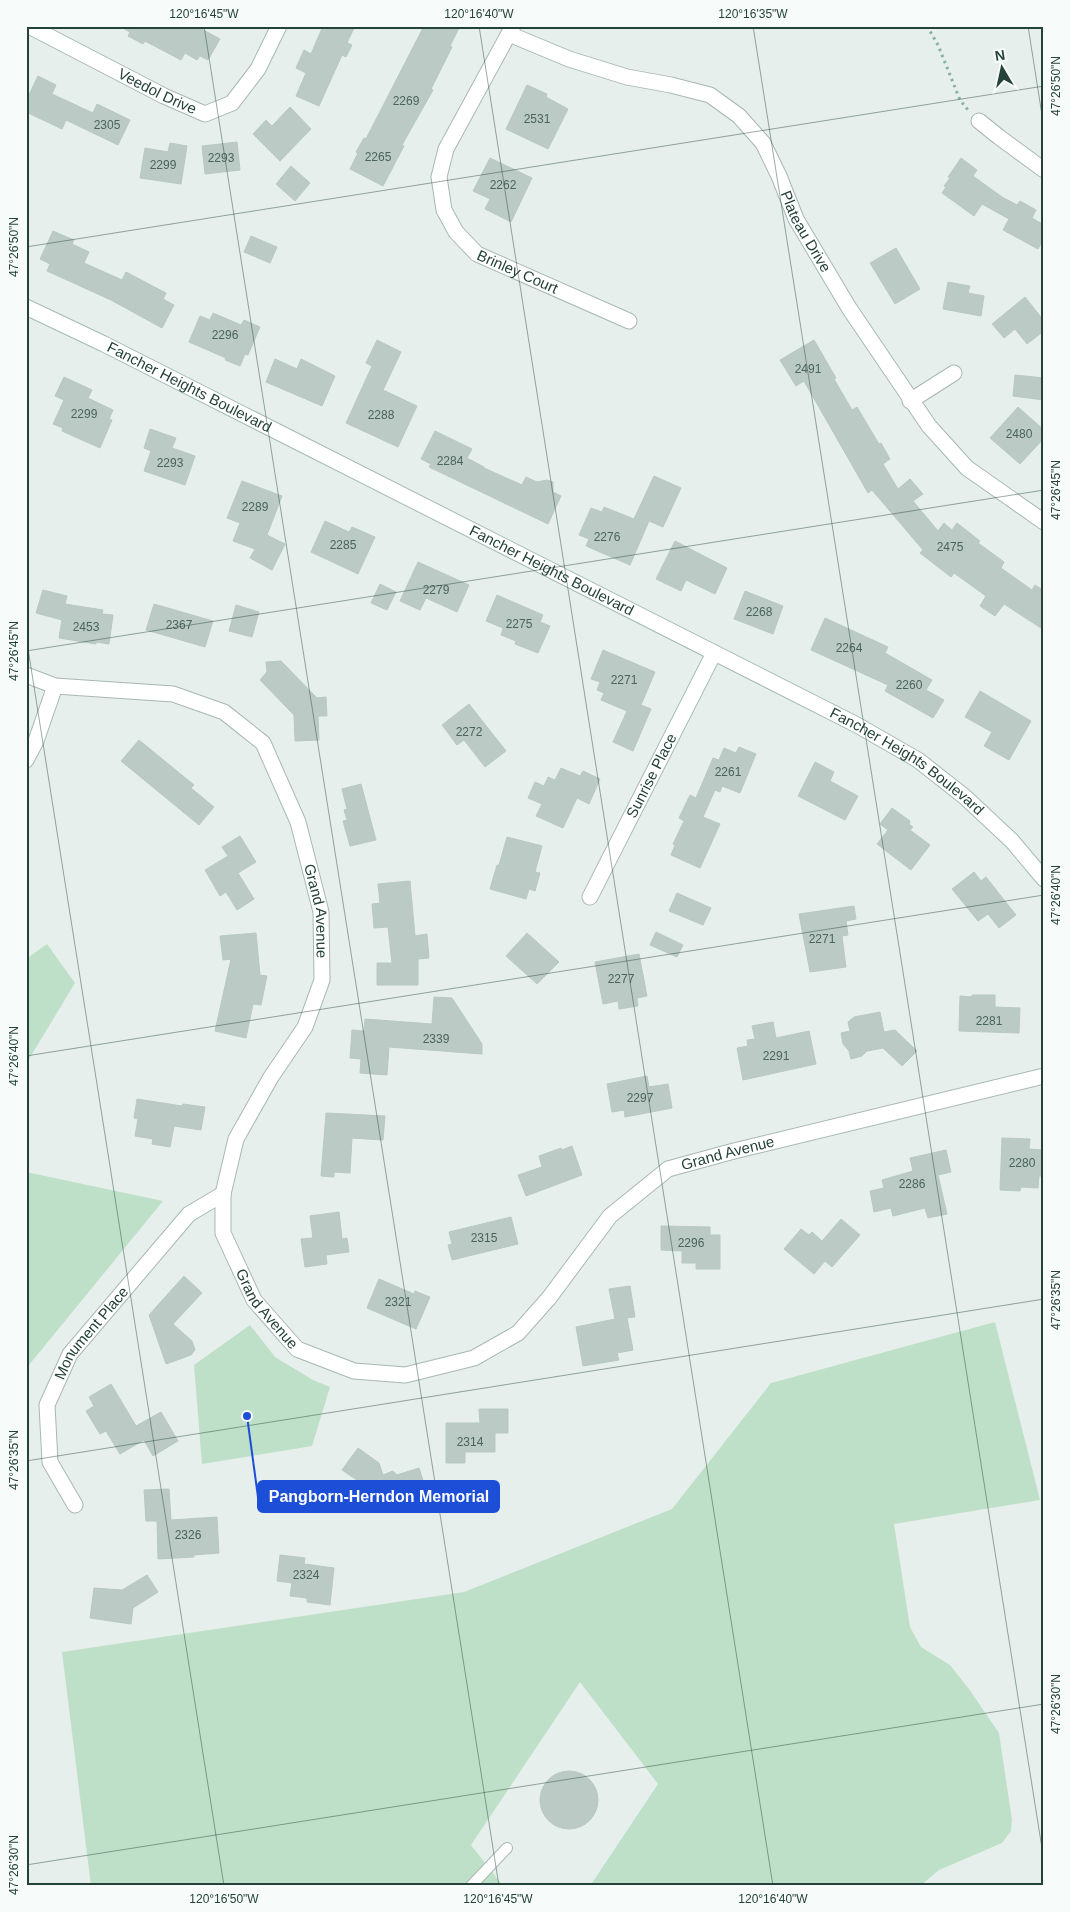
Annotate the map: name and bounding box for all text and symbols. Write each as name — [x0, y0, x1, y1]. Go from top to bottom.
text: 120°16'45"W — [169, 7, 239, 21]
text: 120°16'40"W — [444, 7, 514, 21]
text: 120°16'35"W — [718, 7, 788, 21]
north arrow — [978, 42, 1028, 92]
text: N — [994, 46, 1006, 64]
text: 47°26'50"N — [1049, 56, 1063, 116]
street label: Veedol Drive — [115, 65, 199, 117]
house number: 2269 — [393, 94, 420, 108]
house number: 2531 — [524, 112, 551, 126]
house number: 2305 — [94, 118, 121, 132]
house number: 2265 — [365, 150, 392, 164]
house number: 2293 — [208, 151, 235, 165]
house number: 2299 — [150, 158, 177, 172]
house number: 2262 — [490, 178, 517, 192]
street label: Plateau Drive — [778, 188, 835, 275]
text: 47°26'50"N — [7, 217, 21, 277]
street label: Brinley Court — [475, 246, 562, 297]
house number: 2296 — [212, 328, 239, 342]
street label: Fancher Heights Boulevard — [105, 338, 275, 435]
house number: 2491 — [795, 362, 822, 376]
house number: 2299 — [71, 407, 98, 421]
house number: 2288 — [368, 408, 395, 422]
house number: 2480 — [1006, 427, 1033, 441]
house number: 2284 — [437, 454, 464, 468]
house number: 2293 — [157, 456, 184, 470]
text: 47°26'45"N — [1049, 460, 1063, 520]
house number: 2289 — [242, 500, 269, 514]
street label: Fancher Heights Boulevard — [467, 521, 637, 619]
house number: 2276 — [594, 530, 621, 544]
house number: 2285 — [330, 538, 357, 552]
house number: 2475 — [937, 540, 964, 554]
house number: 2279 — [423, 583, 450, 597]
house number: 2268 — [746, 605, 773, 619]
house number: 2275 — [506, 617, 533, 631]
house number: 2367 — [166, 618, 193, 632]
house number: 2453 — [73, 620, 100, 634]
text: 47°26'45"N — [7, 621, 21, 681]
house number: 2264 — [836, 641, 863, 655]
house number: 2271 — [611, 673, 638, 687]
house number: 2260 — [896, 678, 923, 692]
street label: Fancher Heights Boulevard — [827, 704, 988, 818]
house number: 2272 — [456, 725, 483, 739]
street label: Sunrise Place — [623, 730, 680, 821]
house number: 2261 — [715, 765, 742, 779]
street label: Grand Avenue — [301, 862, 331, 958]
text: 47°26'40"N — [1049, 865, 1063, 925]
house number: 2271 — [809, 932, 836, 946]
house number: 2277 — [608, 972, 635, 986]
house number: 2281 — [976, 1014, 1003, 1028]
text: 47°26'40"N — [7, 1026, 21, 1086]
house number: 2339 — [423, 1032, 450, 1046]
house number: 2291 — [763, 1049, 790, 1063]
house number: 2297 — [627, 1091, 654, 1105]
street label: Grand Avenue — [679, 1133, 776, 1173]
house number: 2280 — [1009, 1156, 1036, 1170]
house number: 2286 — [899, 1177, 926, 1191]
house number: 2315 — [471, 1231, 498, 1245]
house number: 2296 — [678, 1236, 705, 1250]
street label: Grand Avenue — [233, 1266, 302, 1352]
text: 47°26'35"N — [1049, 1270, 1063, 1330]
street label: Monument Place — [51, 1283, 131, 1382]
house number: 2321 — [385, 1295, 412, 1309]
text: 47°26'35"N — [7, 1430, 21, 1490]
house number: 2314 — [457, 1435, 484, 1449]
callout: Pangborn-Herndon Memorial — [258, 1481, 499, 1512]
text: Pangborn-Herndon Memorial — [269, 1488, 489, 1505]
house number: 2326 — [175, 1528, 202, 1542]
house number: 2324 — [293, 1568, 320, 1582]
text: 47°26'30"N — [1049, 1674, 1063, 1734]
text: 47°26'30"N — [7, 1835, 21, 1895]
text: 120°16'50"W — [189, 1892, 259, 1906]
text: 120°16'45"W — [463, 1892, 533, 1906]
text: 120°16'40"W — [738, 1892, 808, 1906]

